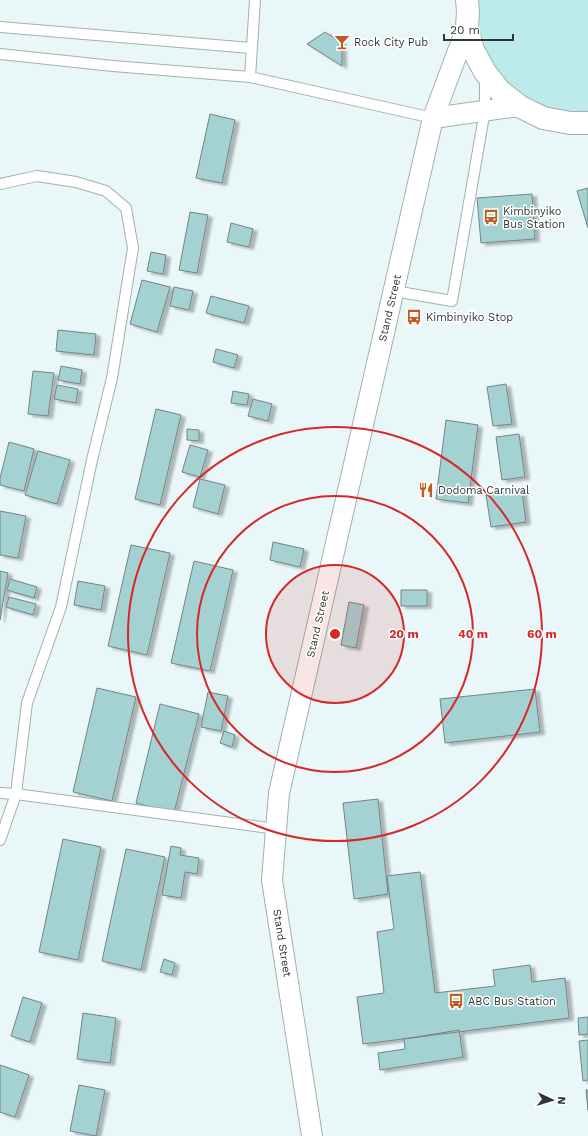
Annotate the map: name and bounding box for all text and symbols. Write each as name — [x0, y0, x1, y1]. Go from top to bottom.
scale bar — [444, 16, 513, 42]
text: 20 m — [450, 23, 480, 37]
bar icon: Rock City Pub — [333, 33, 351, 51]
place label: Rock City Pub — [354, 36, 428, 49]
place label: Kimbinyiko Bus Station — [503, 205, 565, 231]
bus stop icon: Kimbinyiko Bus Station — [482, 208, 500, 226]
street label: Stand Street — [376, 273, 404, 343]
bus stop icon: Kimbinyiko Stop — [405, 308, 423, 326]
place label: Kimbinyiko Stop — [426, 311, 513, 324]
restaurant icon: Dodoma Carnival — [417, 481, 435, 499]
place label: Dodoma Carnival — [438, 484, 530, 497]
street label: Stand Street — [304, 589, 332, 659]
centre of rings — [328, 627, 342, 641]
text: 20 m — [389, 627, 419, 641]
text: 40 m — [458, 627, 488, 641]
text: 60 m — [527, 627, 557, 641]
street label: Stand Street — [270, 908, 294, 978]
bus stop icon: ABC Bus Station — [447, 992, 465, 1010]
place label: ABC Bus Station — [468, 995, 556, 1008]
north arrow — [532, 1080, 572, 1120]
text: N — [555, 1096, 568, 1105]

